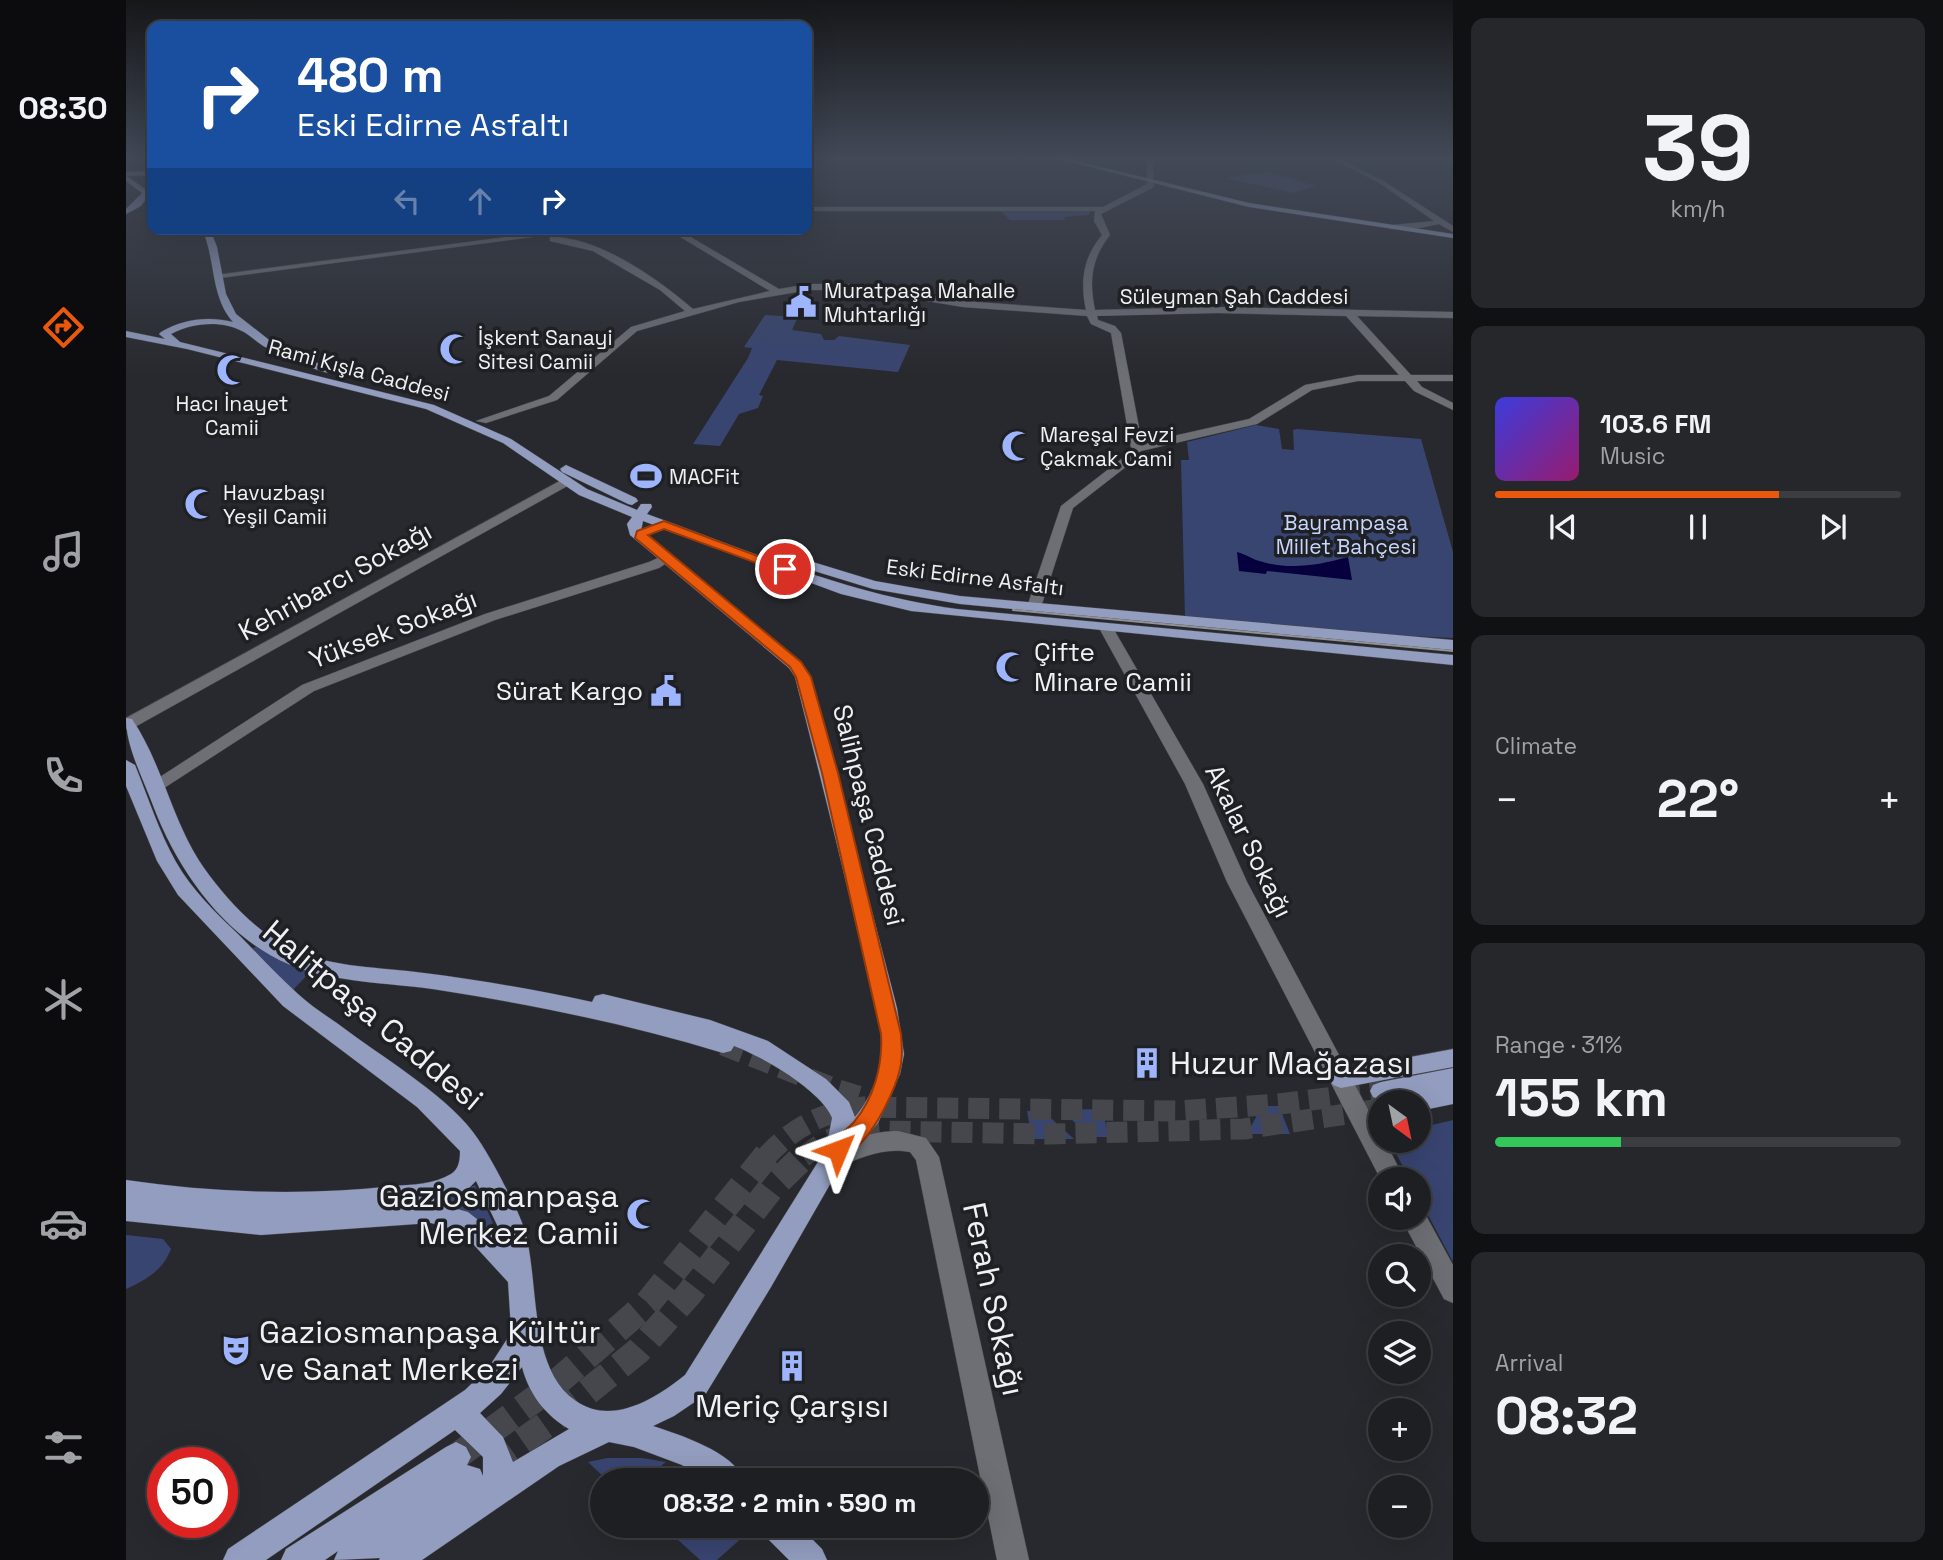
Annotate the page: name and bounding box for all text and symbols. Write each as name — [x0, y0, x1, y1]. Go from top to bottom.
text: 480 m — [297, 44, 444, 106]
icon: right — [182, 49, 273, 140]
text: 08:30 — [18, 88, 108, 128]
text: 39 — [1642, 90, 1754, 207]
text: Eski Edirne Asfaltı — [297, 105, 569, 145]
icon: left — [388, 182, 426, 220]
icon: ahead — [461, 182, 499, 220]
icon: right — [534, 182, 572, 220]
text: km/h — [1671, 194, 1725, 224]
place label: Muratpaşa Mahalle Muhtarlığı — [824, 277, 1016, 328]
street label: Süleyman Şah Caddesi — [1120, 283, 1348, 310]
public building icon: Muratpaşa Mahalle Muhtarlığı — [784, 285, 818, 319]
icon: directions — [39, 303, 88, 352]
place label: İşkent Sanayi Sitesi Camii — [478, 324, 613, 375]
mosque icon: İşkent Sanayi Sitesi Camii — [438, 332, 472, 366]
street label: Rami Kışla Caddesi — [265, 333, 453, 407]
mosque icon: Hacı İnayet Camii — [215, 353, 249, 387]
place label: Hacı İnayet Camii — [175, 390, 289, 441]
text: 103.6 FM — [1600, 407, 1711, 441]
place label: Mareşal Fevzi Çakmak Cami — [1040, 421, 1174, 472]
mosque icon: Mareşal Fevzi Çakmak Cami — [1000, 429, 1034, 463]
text: Music — [1600, 441, 1665, 471]
sports icon: MACFit — [629, 459, 663, 493]
place label: MACFit — [669, 463, 740, 490]
place label: Havuzbaşı Yeşil Camii — [223, 479, 327, 530]
mosque icon: Havuzbaşı Yeşil Camii — [183, 487, 217, 521]
icon: previous — [1544, 508, 1582, 546]
icon: pause — [1679, 508, 1717, 546]
icon: next — [1814, 508, 1852, 546]
park label: Bayrampaşa Millet Bahçesi — [1276, 509, 1416, 560]
street label: Kehribarcı Sokağı — [232, 514, 438, 648]
icon: music — [39, 527, 88, 576]
pin — [755, 539, 815, 599]
icon: arrive — [766, 550, 804, 588]
street label: Eski Edirne Asfaltı — [885, 553, 1065, 601]
street label: Yüksek Sokağı — [304, 581, 482, 677]
place label: Çifte Minare Camii — [1034, 635, 1192, 699]
mosque icon: Çifte Minare Camii — [994, 650, 1028, 684]
place label: Sürat Kargo — [496, 674, 643, 708]
public building icon: Sürat Kargo — [649, 674, 683, 708]
street label: Salihpaşa Caddesi — [825, 701, 913, 929]
text: Climate — [1495, 731, 1577, 761]
icon: phone — [39, 751, 88, 800]
street label: Akalar Sokağı — [1197, 759, 1301, 923]
text: 22° — [1657, 766, 1739, 832]
text: − — [1495, 776, 1519, 824]
text: + — [1877, 776, 1901, 824]
street label: Halitpaşa Caddesi — [255, 911, 491, 1119]
icon: climate — [39, 975, 88, 1024]
text: Range · 31% — [1495, 1030, 1622, 1060]
place label: Huzur Mağazası — [1170, 1043, 1411, 1083]
building icon: Huzur Mağazası — [1130, 1046, 1164, 1080]
text: 155 km — [1495, 1065, 1668, 1131]
north arrow — [1368, 1090, 1432, 1153]
map controls — [1368, 1090, 1431, 1538]
position arrow — [801, 1113, 875, 1187]
button: sound — [1368, 1167, 1431, 1230]
place label: Gaziosmanpaşa Merkez Camii — [379, 1176, 619, 1253]
mosque icon: Gaziosmanpaşa Merkez Camii — [625, 1197, 659, 1231]
icon: car — [39, 1199, 88, 1248]
street label: Ferah Sokağı — [954, 1199, 1034, 1399]
button: search — [1368, 1244, 1431, 1307]
place label: Gaziosmanpaşa Kültür ve Sanat Merkezi — [259, 1312, 600, 1389]
button: layers — [1368, 1321, 1431, 1384]
theatre icon: Gaziosmanpaşa Kültür ve Sanat Merkezi — [219, 1333, 253, 1367]
text: Arrival — [1495, 1348, 1563, 1378]
building icon: Meriç Çarşısı — [775, 1349, 809, 1383]
text: 08:32 — [1495, 1383, 1638, 1449]
place label: Meriç Çarşısı — [695, 1386, 889, 1426]
button: + — [1368, 1398, 1431, 1461]
icon: filters — [39, 1423, 88, 1472]
speed limit sign: 50 — [147, 1447, 238, 1538]
button: − — [1368, 1475, 1431, 1538]
text: 08:32 · 2 min · 590 m — [663, 1486, 916, 1520]

